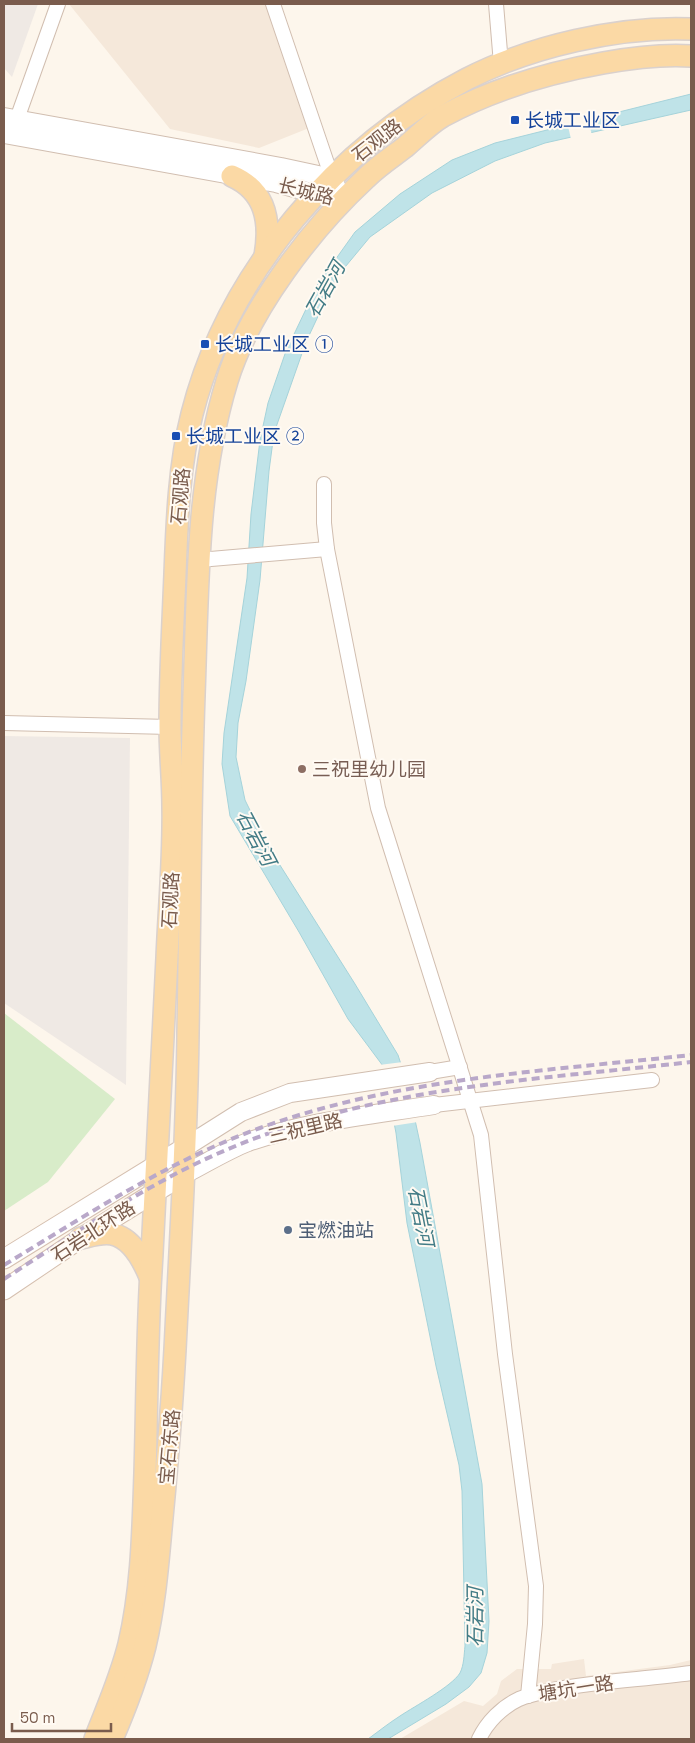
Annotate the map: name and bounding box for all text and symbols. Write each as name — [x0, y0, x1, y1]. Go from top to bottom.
place label: 长城工业区 — [525, 108, 620, 133]
street label: 石观路 — [347, 113, 407, 168]
marker: 长城工业区 — [509, 114, 521, 126]
street label: 长城路 — [275, 172, 337, 211]
water label: 石岩河 — [299, 253, 353, 322]
place label: 长城工业区 ① — [215, 332, 334, 357]
marker: 长城工业区 ① — [199, 338, 211, 350]
place label: 长城工业区 ② — [186, 424, 305, 449]
marker: 长城工业区 ② — [170, 430, 182, 442]
street label: 石观路 — [166, 467, 195, 526]
place label: 三祝里幼儿园 — [312, 757, 426, 782]
marker: 三祝里幼儿园 — [296, 763, 308, 775]
water label: 石岩河 — [230, 805, 283, 874]
street label: 石观路 — [157, 871, 184, 929]
street label: 三祝里路 — [265, 1108, 345, 1149]
water label: 石岩河 — [403, 1184, 440, 1252]
street label: 石岩北环路 — [47, 1195, 140, 1268]
place label: 宝燃油站 — [298, 1218, 374, 1243]
marker: 宝燃油站 — [282, 1224, 294, 1236]
street label: 宝石东路 — [154, 1408, 185, 1486]
water label: 石岩河 — [462, 1583, 488, 1647]
street label: 塘坑一路 — [537, 1670, 616, 1707]
scale bar — [12, 1700, 111, 1732]
text: 50 m — [20, 1708, 55, 1727]

